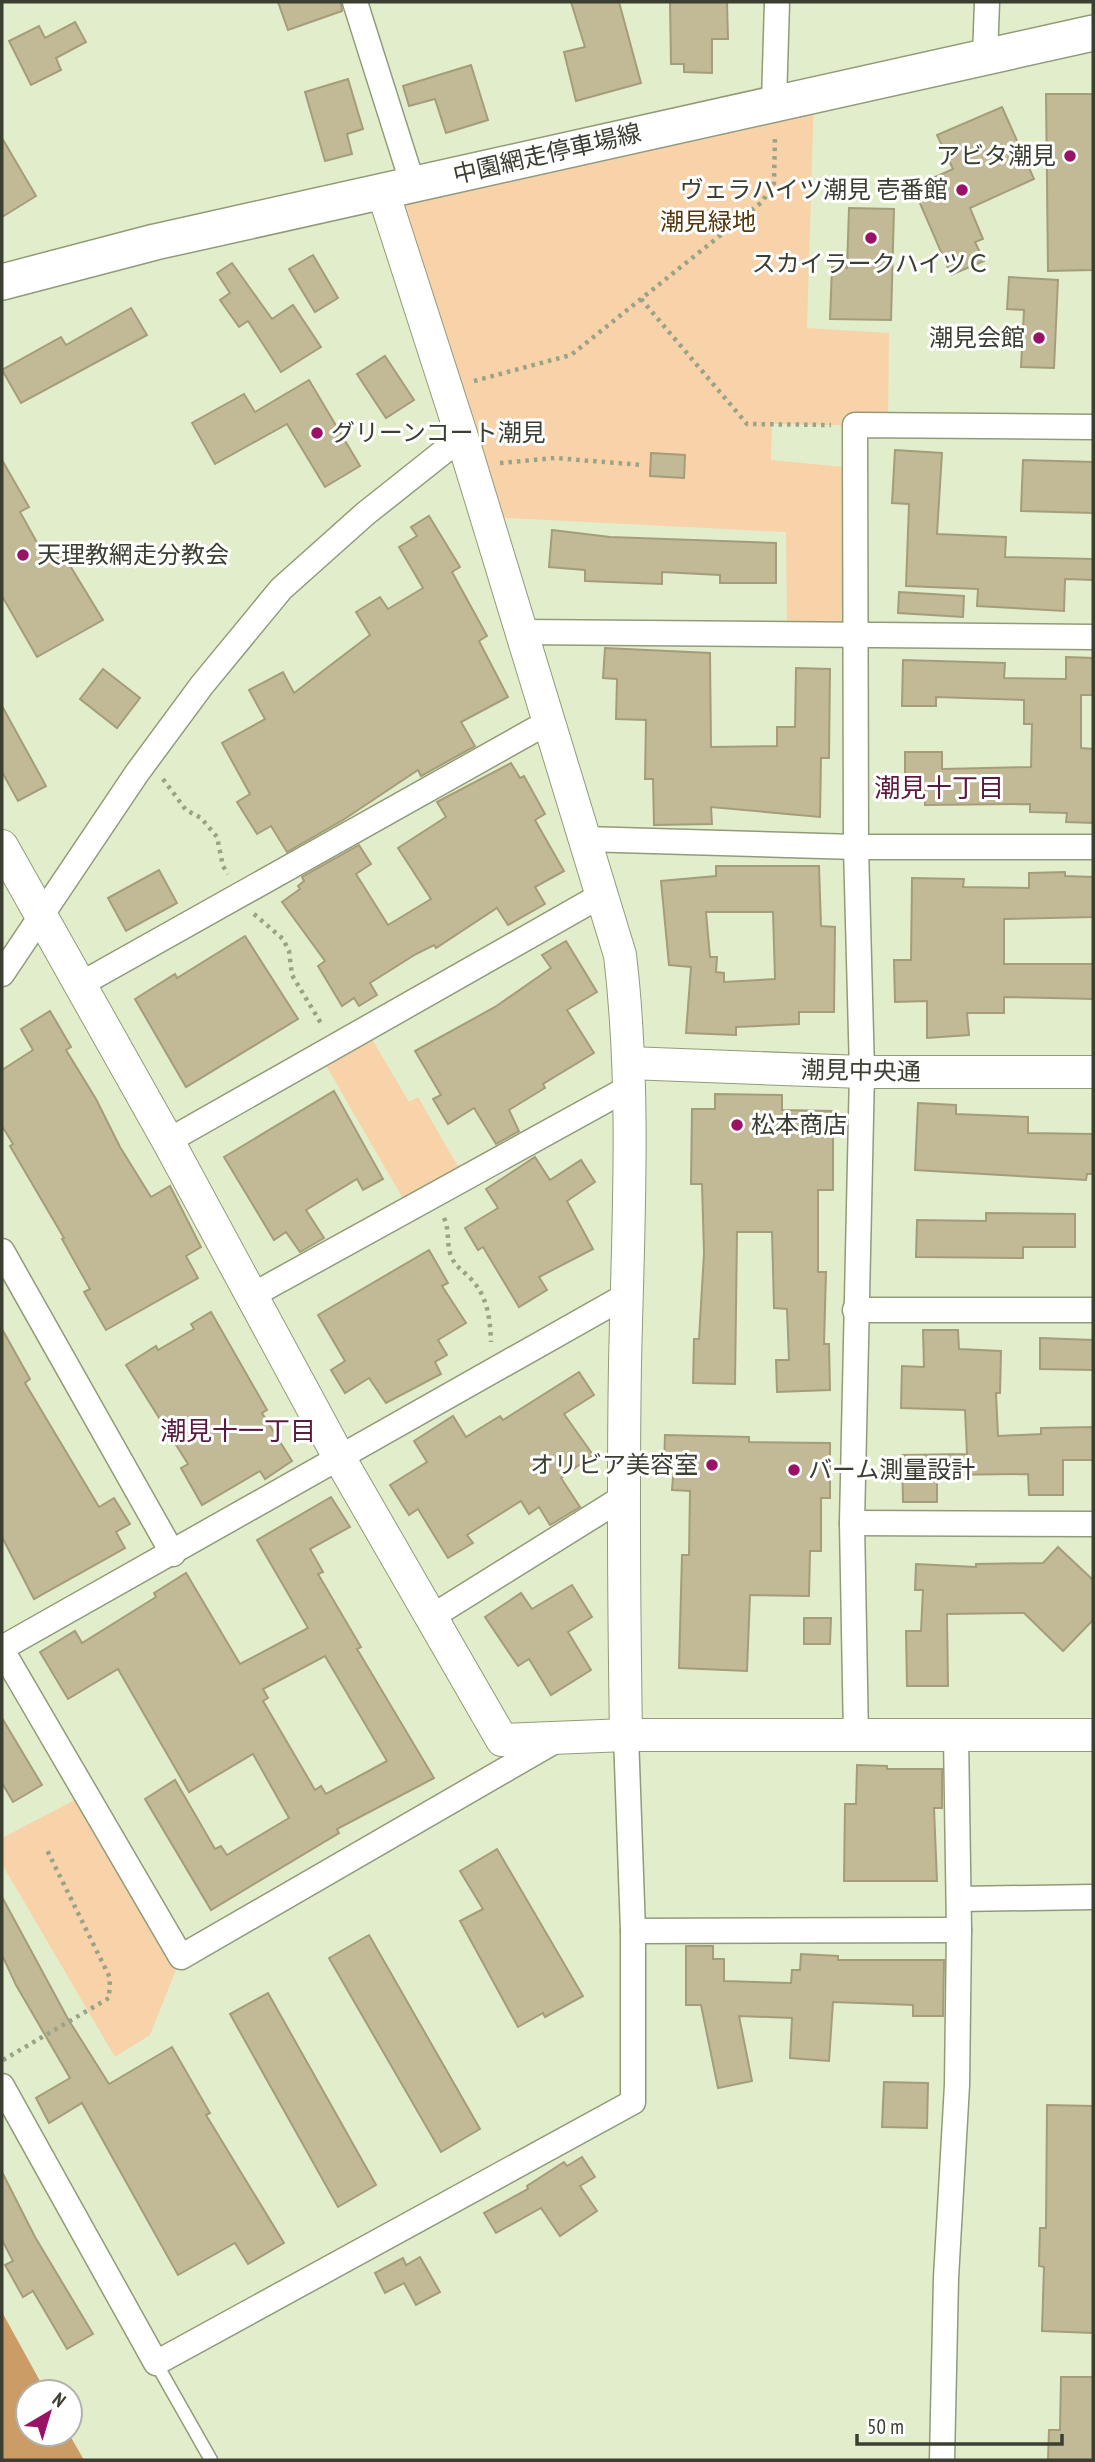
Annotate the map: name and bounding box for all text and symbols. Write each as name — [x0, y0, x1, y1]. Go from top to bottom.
street label: 中園網走停車場線 — [450, 117, 644, 190]
place label: アビタ潮見 — [936, 140, 1056, 171]
marker: アビタ潮見 — [1062, 148, 1078, 164]
place label: ヴェラハイツ潮見 壱番館 — [680, 174, 948, 205]
marker: ヴェラハイツ潮見 壱番館 — [954, 182, 970, 198]
park label: 潮見緑地 — [660, 206, 756, 237]
marker: スカイラークハイツＣ — [863, 230, 879, 246]
place label: スカイラークハイツＣ — [752, 248, 990, 279]
place label: 潮見会館 — [929, 322, 1025, 353]
marker: 潮見会館 — [1031, 330, 1047, 346]
place label: グリーンコート潮見 — [331, 417, 546, 448]
marker: グリーンコート潮見 — [309, 425, 325, 441]
place label: 天理教網走分教会 — [37, 539, 229, 570]
marker: 天理教網走分教会 — [15, 547, 31, 563]
district label: 潮見十丁目 — [874, 771, 1004, 804]
street label: 潮見中央通 — [801, 1054, 921, 1087]
place label: 松本商店 — [751, 1109, 847, 1140]
marker: 松本商店 — [729, 1117, 745, 1133]
district label: 潮見十一丁目 — [160, 1414, 316, 1447]
place label: オリビア美容室 — [530, 1449, 698, 1480]
place label: バーム測量設計 — [808, 1454, 975, 1485]
marker: オリビア美容室 — [704, 1457, 720, 1473]
marker: バーム測量設計 — [786, 1462, 802, 1478]
north arrow — [14, 2378, 84, 2448]
text: N — [48, 2387, 71, 2412]
scale bar — [857, 2402, 1062, 2446]
text: 50 m — [867, 2413, 904, 2440]

